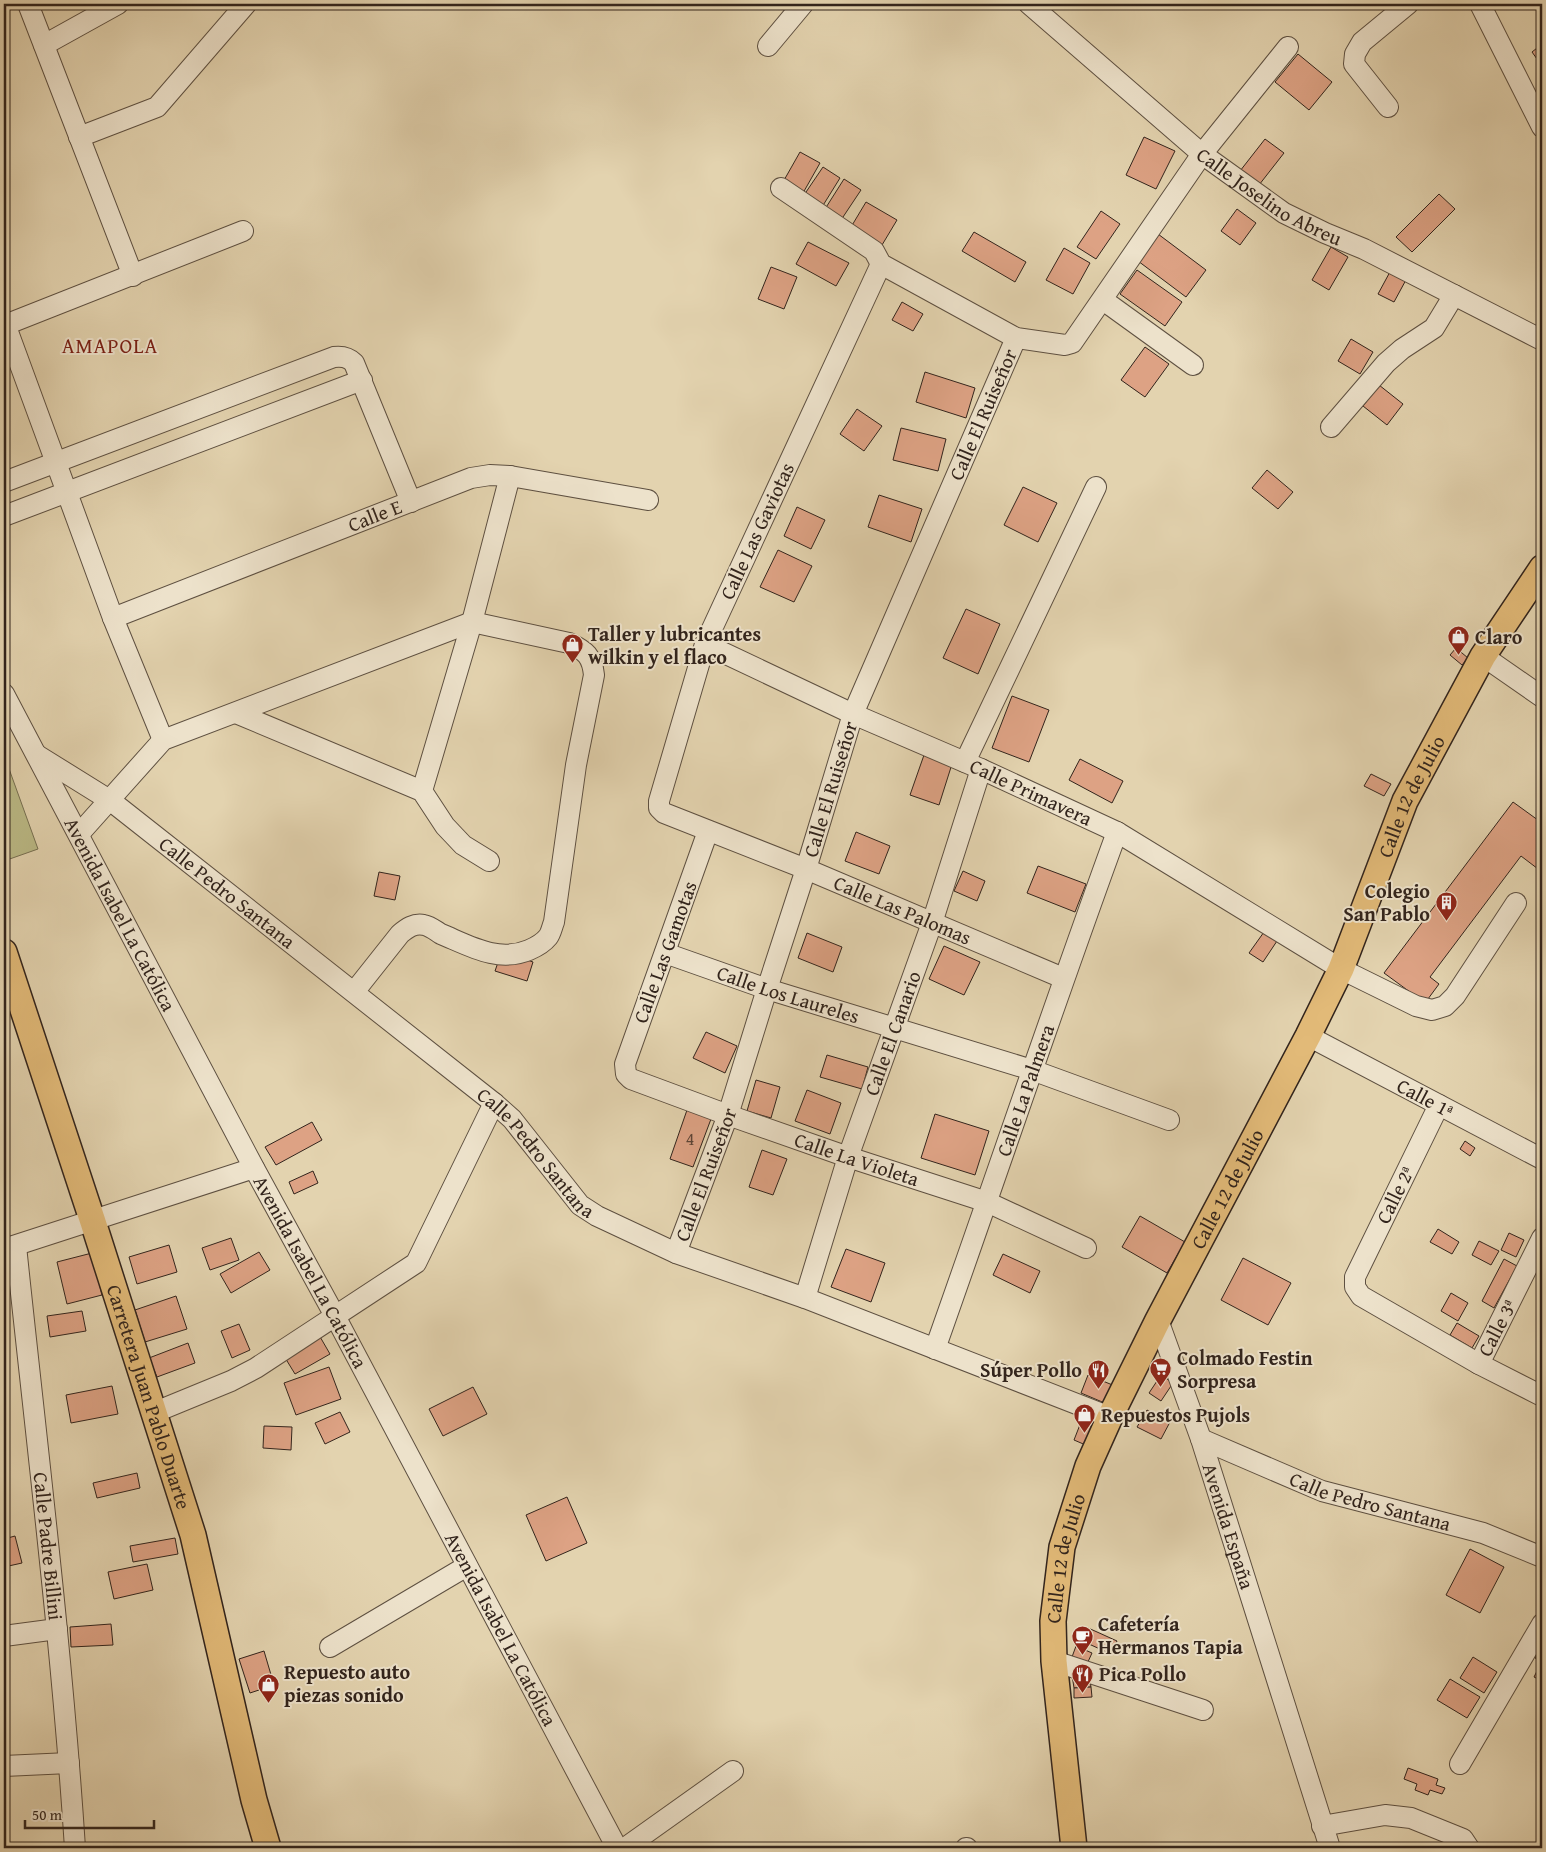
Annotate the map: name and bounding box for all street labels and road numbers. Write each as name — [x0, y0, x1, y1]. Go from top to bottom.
street label: Calle Joselino Abreu — [1191, 140, 1346, 252]
street label: Calle El Ruiseñor — [941, 344, 1024, 484]
street label: Calle Las Gaviotas — [712, 458, 801, 604]
street label: Calle E — [343, 492, 406, 539]
street label: Calle El Ruiseñor — [795, 718, 864, 860]
street label: Calle 12 de Julio — [1370, 730, 1452, 861]
street label: Calle Primavera — [965, 751, 1098, 833]
street label: Avenida Isabel La Católica — [57, 812, 184, 1017]
street label: Calle Pedro Santana — [153, 829, 302, 955]
street label: Calle Las Palomas — [830, 868, 976, 952]
street label: Calle Las Gamotas — [625, 877, 704, 1027]
street label: Calle Los Laureles — [713, 957, 863, 1030]
street label: Calle El Canario — [856, 967, 928, 1099]
street label: Calle La Palmera — [988, 1020, 1061, 1160]
street label: Calle 1ª — [1392, 1071, 1459, 1125]
street label: Calle Pedro Santana — [471, 1080, 601, 1225]
street label: Calle El Ruiseñor — [667, 1104, 743, 1245]
street label: Calle 12 de Julio — [1183, 1123, 1271, 1254]
street label: Calle La Violeta — [791, 1124, 923, 1193]
street label: Calle 2ª — [1368, 1161, 1421, 1228]
street label: Avenida Isabel La Católica — [247, 1170, 375, 1374]
street label: Carretera Juan Pablo Duarte — [100, 1281, 199, 1513]
street label: Calle 3ª — [1470, 1294, 1523, 1361]
street label: Avenida España — [1196, 1460, 1263, 1593]
street label: Calle Pedro Santana — [1285, 1464, 1455, 1538]
street label: Calle Padre Billini — [27, 1471, 71, 1622]
street label: Calle 12 de Julio — [1038, 1490, 1092, 1625]
street label: Avenida Isabel La Católica — [438, 1527, 565, 1731]

